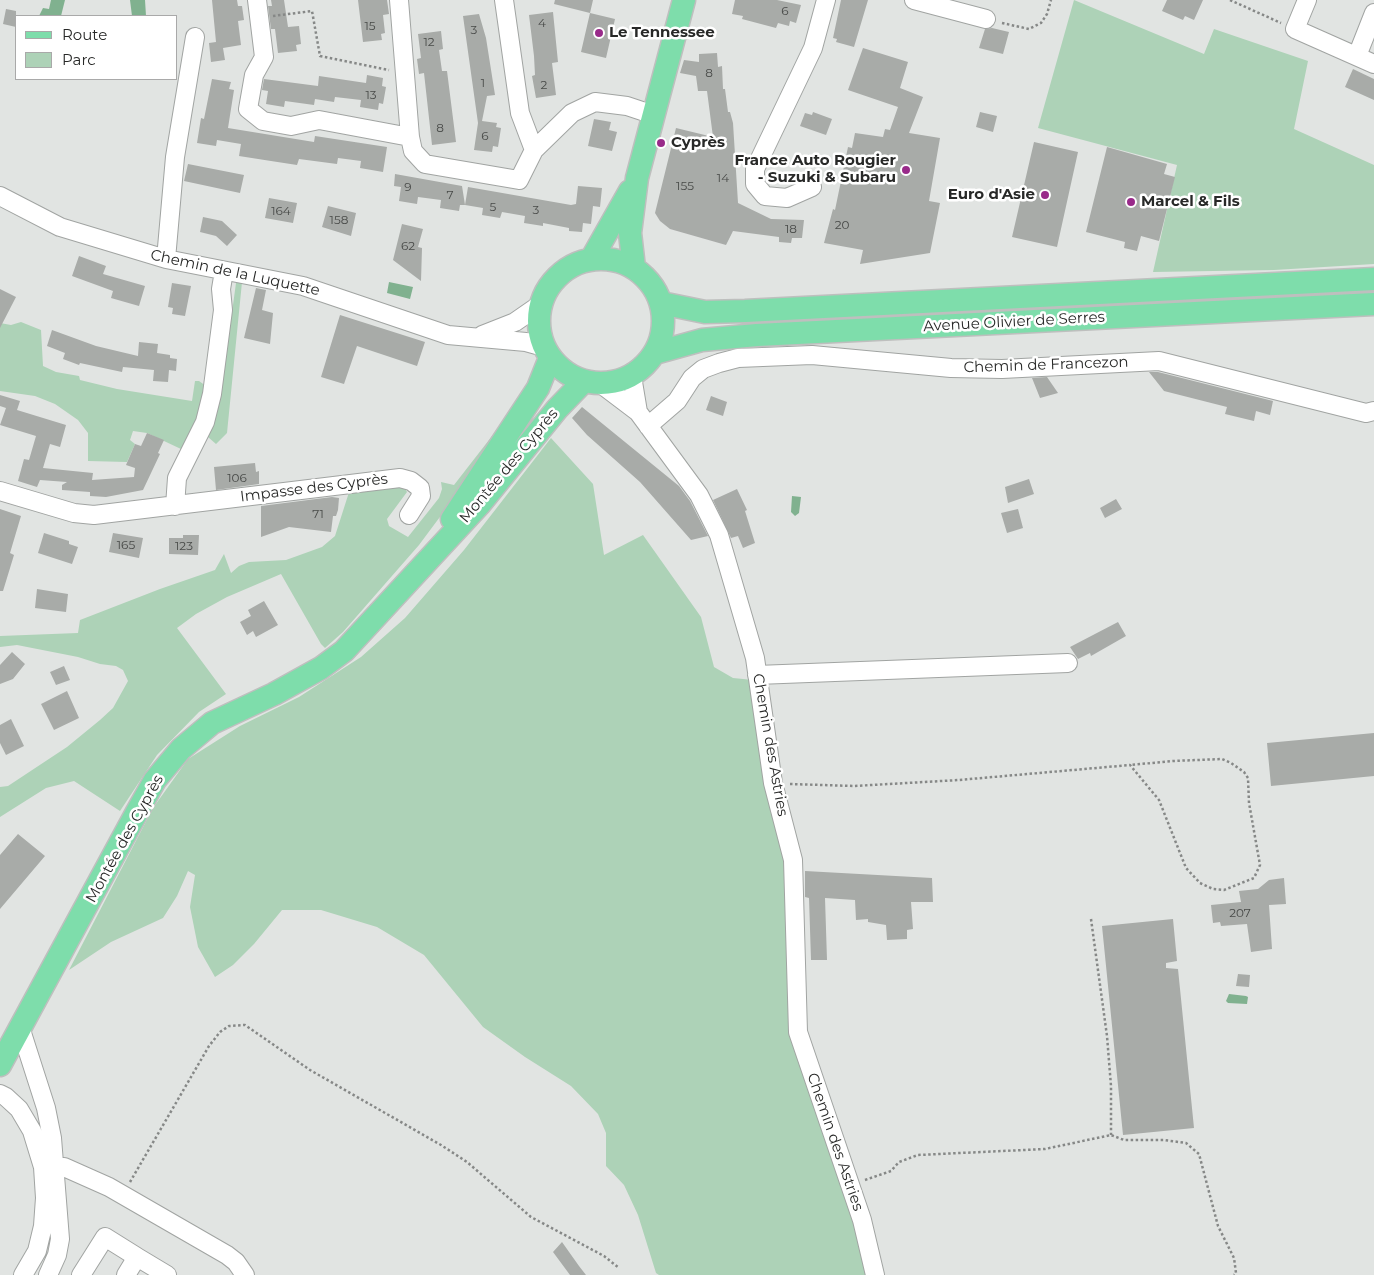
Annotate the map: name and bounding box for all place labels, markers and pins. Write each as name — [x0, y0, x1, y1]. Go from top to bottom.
place label: Le Tennessee — [609, 24, 715, 42]
marker: Le Tennessee — [593, 27, 605, 39]
place label: Cyprès — [671, 134, 725, 152]
marker: Cyprès — [655, 137, 667, 149]
place label: France Auto Rougier - Suzuki & Subaru — [734, 152, 896, 187]
marker: France Auto Rougier - Suzuki & Subaru — [900, 164, 912, 176]
place label: Euro d'Asie — [948, 186, 1035, 204]
marker: Euro d'Asie — [1039, 189, 1051, 201]
place label: Marcel & Fils — [1141, 193, 1240, 211]
marker: Marcel & Fils — [1125, 196, 1137, 208]

